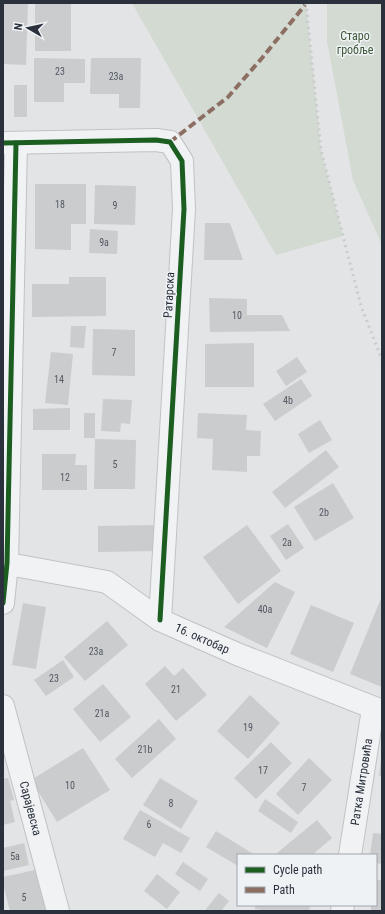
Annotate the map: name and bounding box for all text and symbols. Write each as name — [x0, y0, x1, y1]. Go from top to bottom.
north arrow — [8, 8, 48, 48]
text: N — [12, 22, 26, 31]
park label: Старо гробље — [337, 29, 374, 57]
house number: 23 — [55, 66, 65, 77]
house number: 23a — [109, 71, 124, 82]
house number: 18 — [55, 199, 65, 210]
house number: 9 — [113, 200, 118, 211]
house number: 9a — [99, 237, 109, 248]
street label: Ратарска — [161, 271, 177, 318]
house number: 10 — [232, 310, 242, 321]
house number: 7 — [112, 347, 117, 358]
house number: 14 — [54, 374, 64, 385]
house number: 4b — [283, 395, 293, 406]
house number: 5 — [113, 459, 118, 470]
house number: 12 — [60, 472, 70, 483]
house number: 2b — [319, 507, 329, 518]
house number: 2a — [282, 537, 292, 548]
house number: 40a — [258, 604, 273, 615]
street label: 16. октобар — [173, 620, 232, 657]
house number: 23a — [89, 646, 104, 657]
house number: 23 — [49, 673, 59, 684]
house number: 21 — [171, 684, 181, 695]
house number: 21a — [95, 708, 110, 719]
house number: 19 — [243, 722, 253, 733]
street label: Ратка Митровића — [348, 737, 375, 826]
house number: 21b — [138, 744, 152, 755]
house number: 17 — [258, 765, 268, 776]
street label: Сарајевска — [16, 780, 45, 837]
house number: 10 — [65, 780, 75, 791]
house number: 7 — [302, 782, 307, 793]
house number: 8 — [169, 798, 174, 809]
house number: 6 — [147, 819, 152, 830]
house number: 5a — [10, 851, 20, 862]
legend — [237, 854, 377, 906]
text: Cycle path — [273, 863, 323, 877]
text: Path — [273, 883, 295, 897]
house number: 5 — [22, 892, 27, 903]

